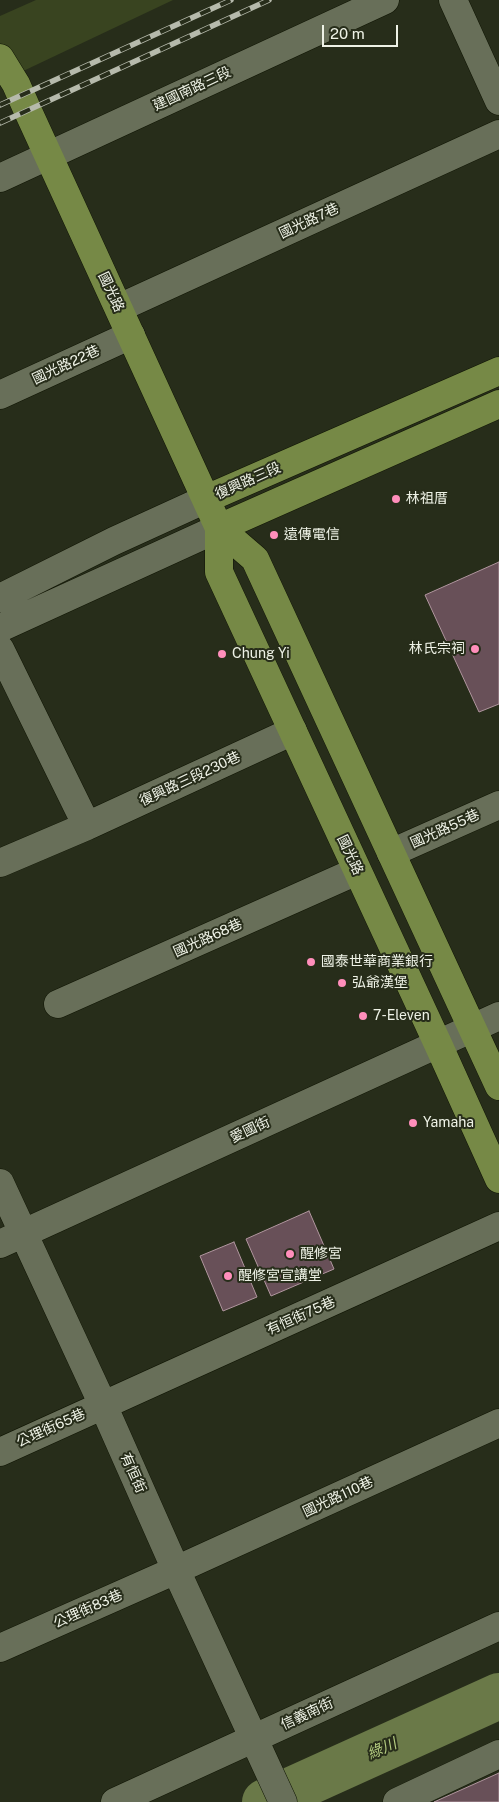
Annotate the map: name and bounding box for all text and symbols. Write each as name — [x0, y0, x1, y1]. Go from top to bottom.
scale bar — [324, 15, 400, 47]
text: 20 m — [330, 25, 365, 42]
street label: 建國南路三段 — [150, 64, 234, 114]
street label: 國光路7巷 — [276, 200, 342, 242]
street label: 國光路 — [95, 269, 127, 315]
street label: 國光路22巷 — [30, 342, 102, 388]
street label: 復興路三段 — [213, 459, 283, 503]
place label: 林祖厝 — [406, 491, 448, 507]
marker: 林祖厝 — [390, 493, 402, 505]
place label: 遠傳電信 — [284, 527, 340, 543]
marker: 遠傳電信 — [268, 529, 280, 541]
place label: 林氏宗祠 — [409, 641, 465, 657]
marker: 林氏宗祠 — [469, 643, 481, 655]
place label: Chung Yi — [232, 646, 290, 662]
marker: Chung Yi — [216, 648, 228, 660]
street label: 復興路三段230巷 — [137, 748, 243, 810]
street label: 國光路55巷 — [408, 806, 482, 852]
street label: 國光路 — [334, 832, 366, 878]
street label: 國光路68巷 — [171, 915, 245, 961]
place label: 國泰世華商業銀行 — [321, 954, 433, 970]
marker: 國泰世華商業銀行 — [305, 956, 317, 968]
place label: 弘爺漢堡 — [352, 975, 408, 991]
marker: 弘爺漢堡 — [336, 977, 348, 989]
place label: 7-Eleven — [373, 1008, 430, 1024]
marker: 7-Eleven — [357, 1010, 369, 1022]
street label: 愛國街 — [227, 1114, 273, 1146]
place label: Yamaha — [423, 1115, 474, 1131]
marker: Yamaha — [407, 1117, 419, 1129]
place label: 醒修宮 — [300, 1246, 342, 1262]
marker: 醒修宮 — [284, 1248, 296, 1260]
place label: 醒修宮宣講堂 — [238, 1268, 322, 1284]
marker: 醒修宮宣講堂 — [222, 1270, 234, 1282]
street label: 有恒街75巷 — [264, 1293, 338, 1339]
street label: 公理街65巷 — [14, 1405, 88, 1451]
street label: 有恒街 — [117, 1450, 149, 1496]
street label: 國光路110巷 — [300, 1473, 376, 1521]
street label: 公理街83巷 — [51, 1586, 125, 1632]
street label: 信義南街 — [278, 1695, 336, 1733]
water label: 綠川 — [365, 1735, 399, 1763]

